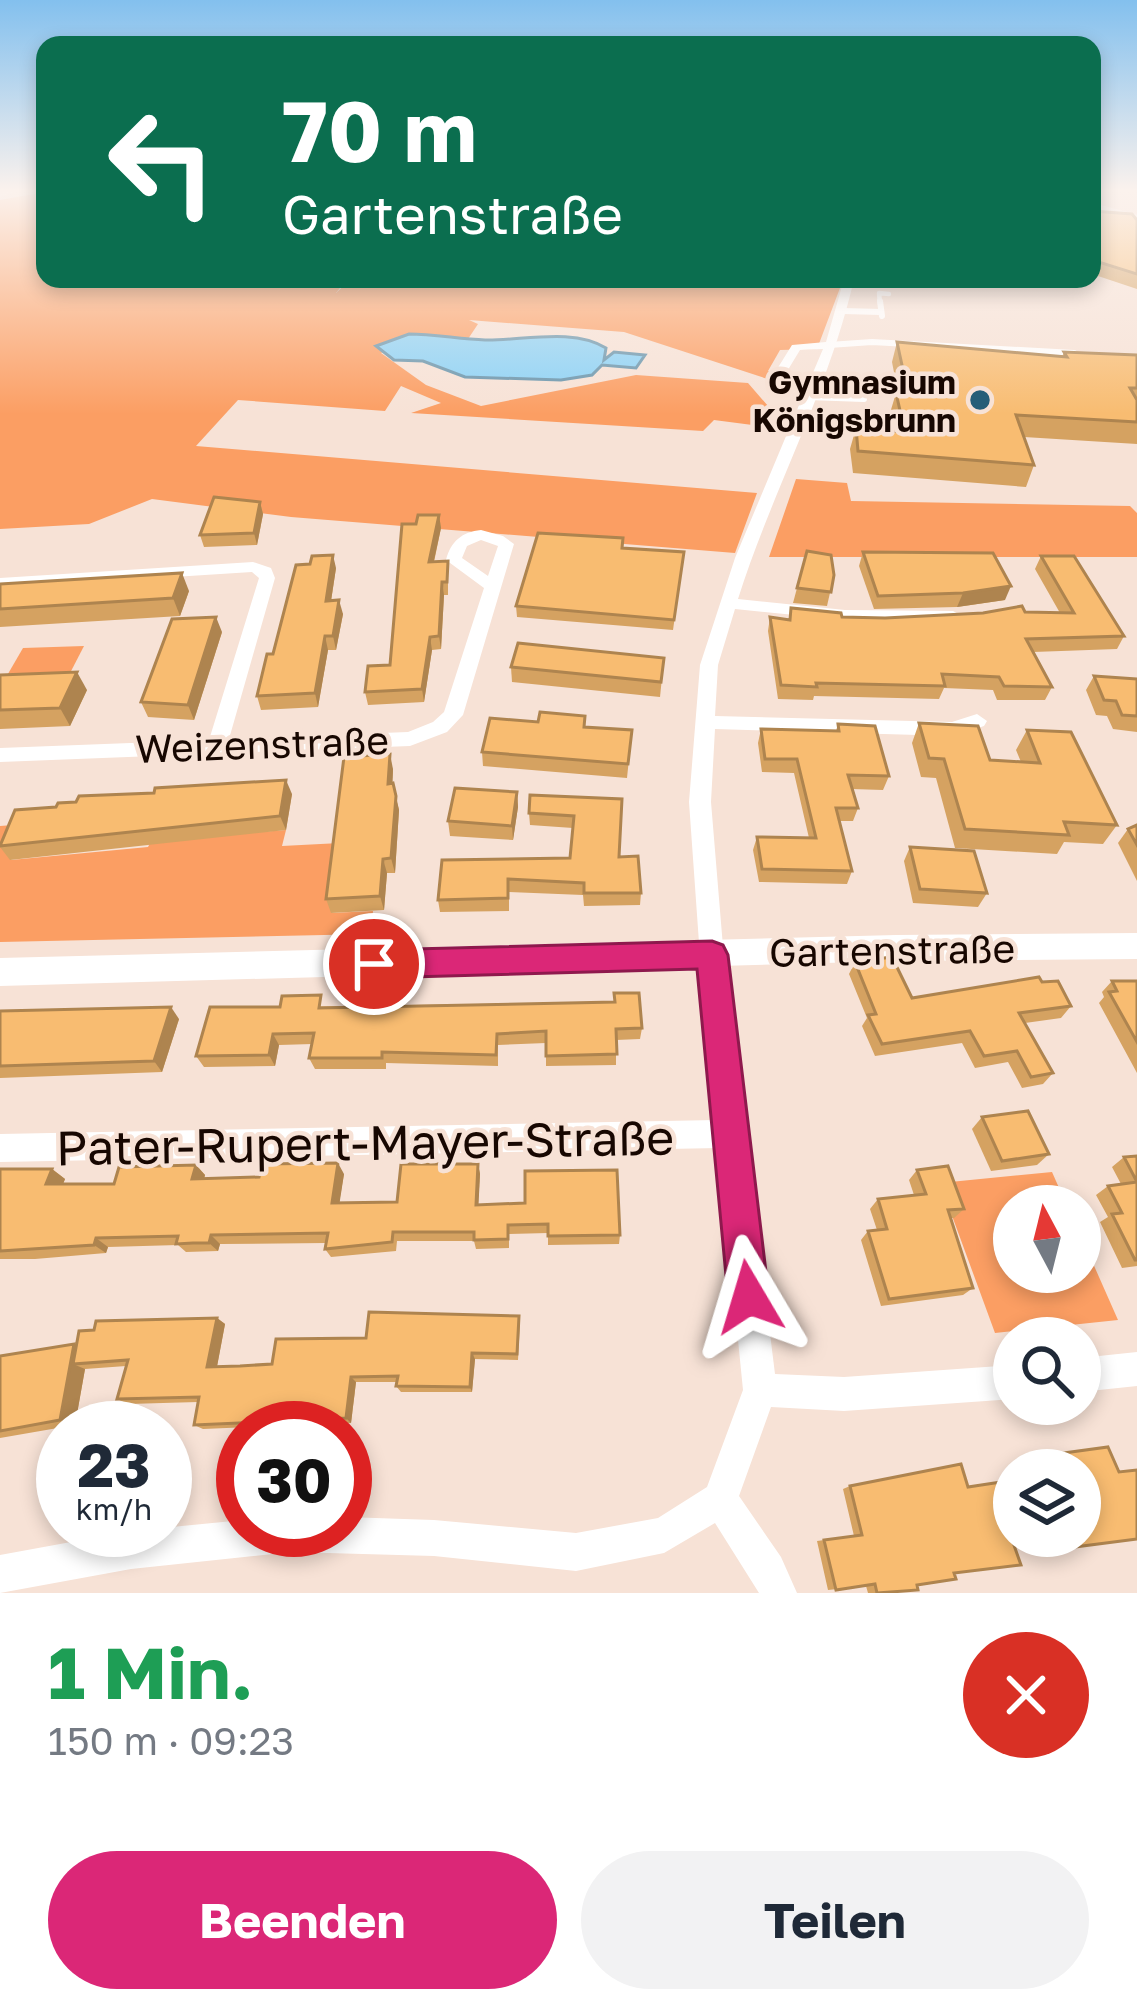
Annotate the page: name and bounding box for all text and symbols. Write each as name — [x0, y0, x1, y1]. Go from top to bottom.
text: 70 m — [282, 80, 477, 180]
icon: left — [84, 84, 240, 240]
text: Gartenstraße — [282, 181, 623, 246]
place label: Gymnasium Königsbrunn — [752, 362, 956, 439]
marker: Gymnasium Königsbrunn — [967, 387, 993, 413]
street label: Weizenstraße — [134, 716, 390, 772]
pin — [323, 913, 425, 1015]
street label: Gartenstraße — [769, 924, 1015, 976]
icon: arrive — [341, 931, 407, 997]
street label: Pater-Rupert-Mayer-Straße — [55, 1108, 675, 1176]
north arrow — [993, 1185, 1101, 1293]
map controls — [993, 1185, 1101, 1557]
position arrow — [686, 1234, 812, 1360]
button: search — [993, 1317, 1101, 1425]
speed limit sign: 30 — [216, 1401, 372, 1557]
text: 23 — [77, 1428, 151, 1500]
button: layers — [993, 1449, 1101, 1557]
text: km/h — [76, 1491, 152, 1527]
text: 1 Min. — [48, 1628, 254, 1715]
button: close — [963, 1632, 1089, 1758]
text: 150 m · 09:23 — [48, 1717, 294, 1764]
button: Beenden — [48, 1851, 557, 1989]
button: Teilen — [581, 1851, 1089, 1989]

